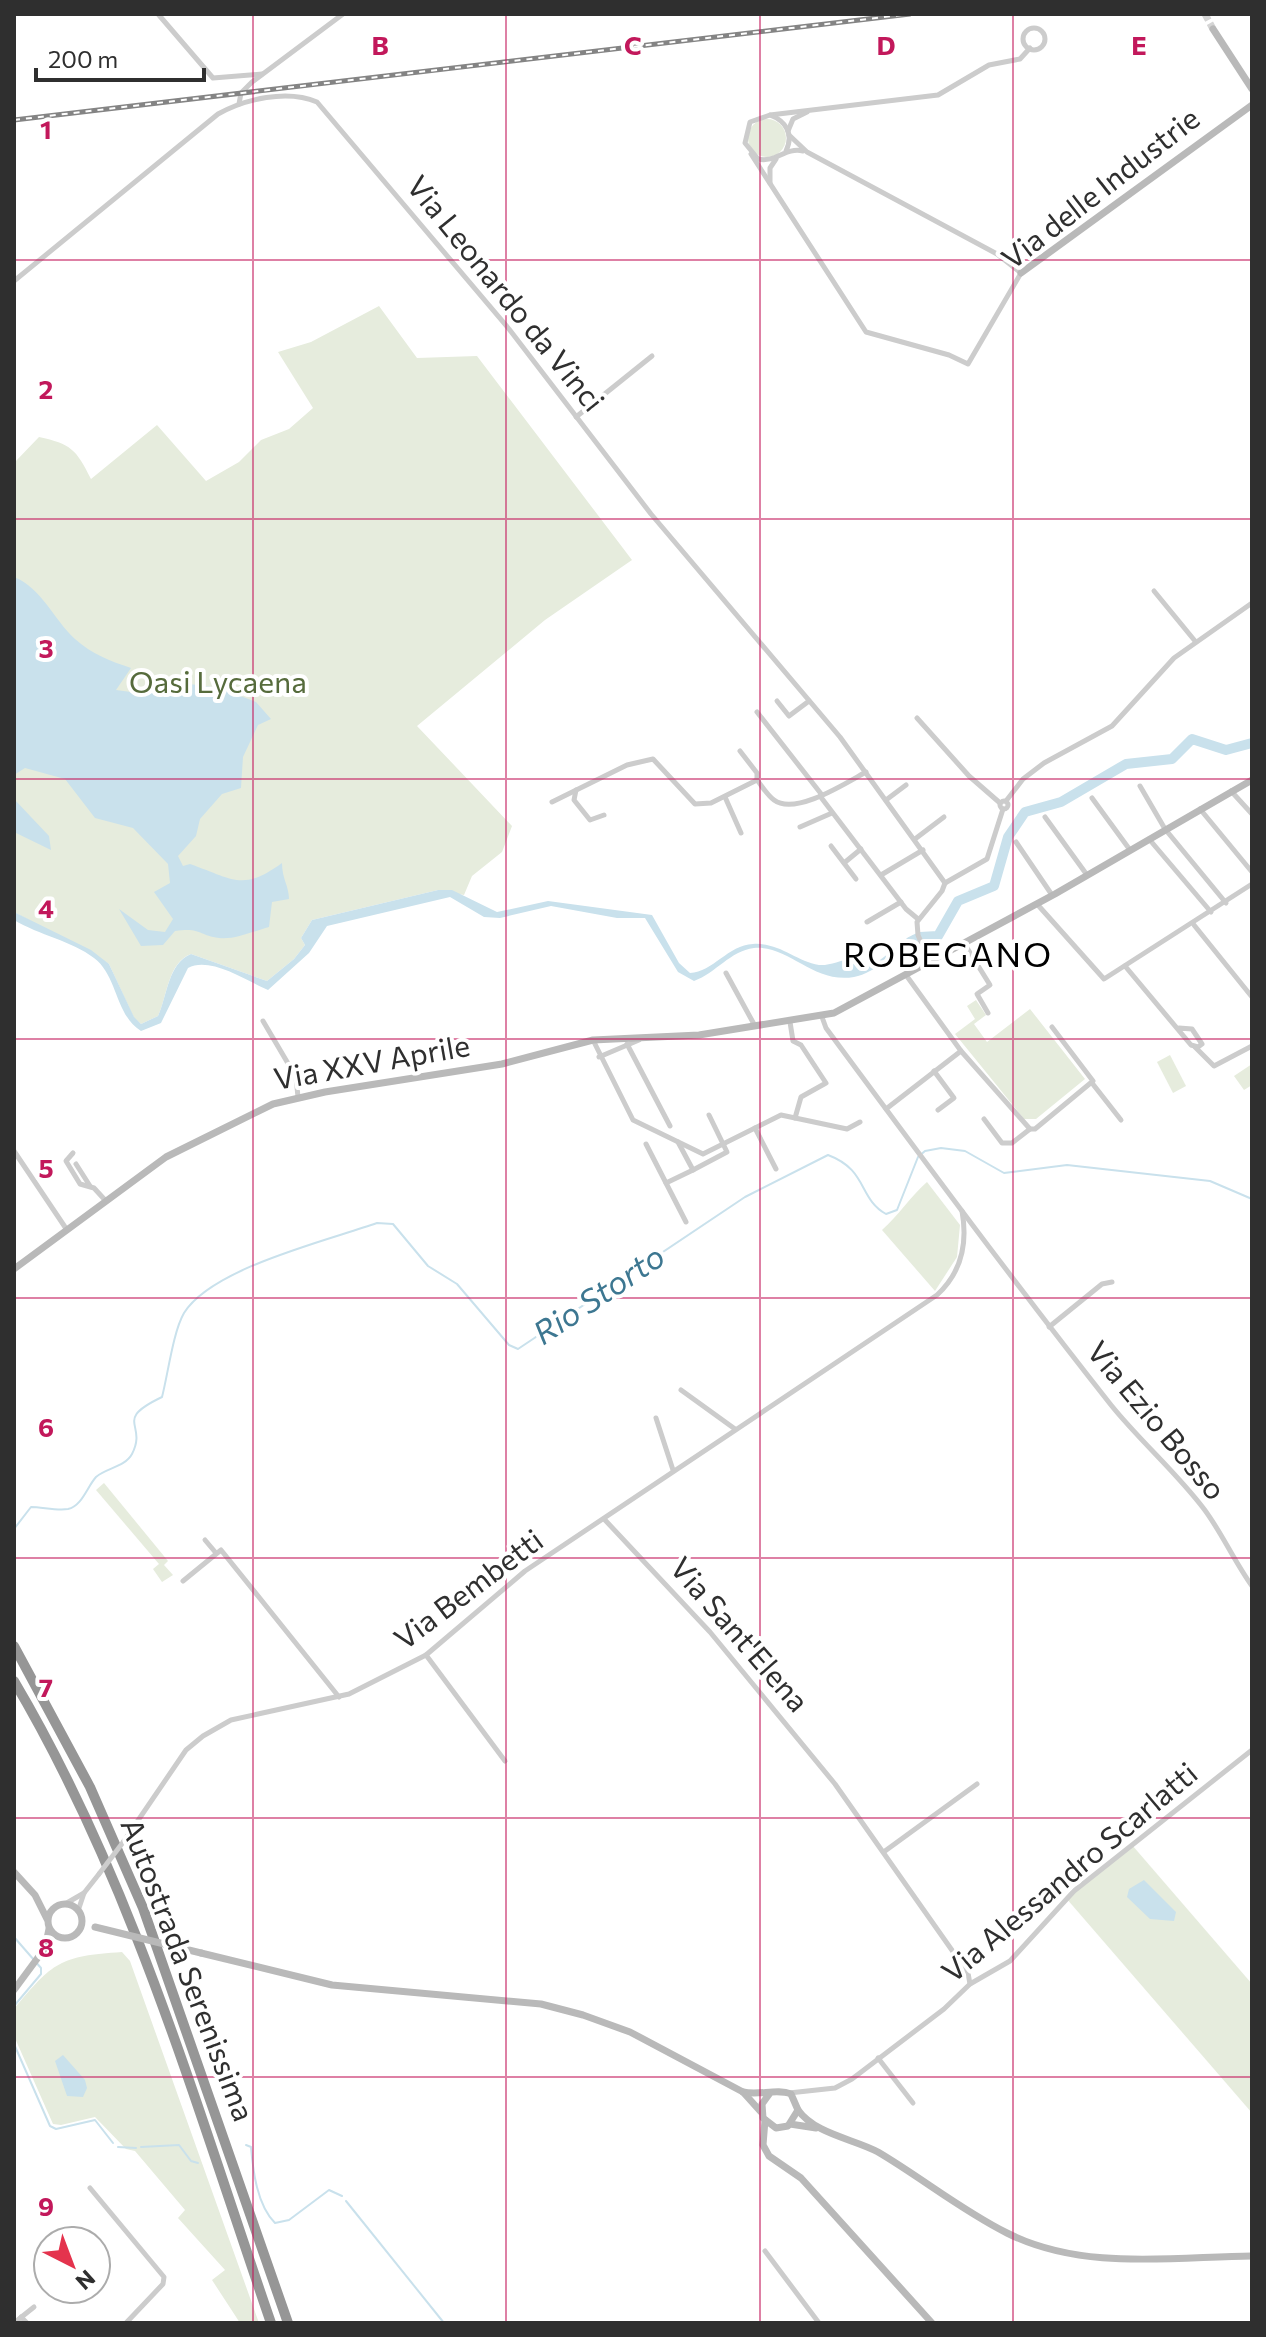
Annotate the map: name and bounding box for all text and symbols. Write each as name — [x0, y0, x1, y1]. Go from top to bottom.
text: B — [371, 29, 389, 60]
text: C — [624, 29, 642, 60]
text: D — [876, 29, 896, 60]
text: E — [1131, 29, 1147, 60]
scale bar — [36, 32, 204, 82]
text: 200 m — [48, 44, 118, 73]
street label: Via delle Industrie — [993, 98, 1206, 276]
text: 1 — [40, 113, 52, 144]
street label: Via Leonardo da Vinci — [400, 167, 613, 418]
text: 2 — [39, 373, 53, 404]
text: 3 — [38, 632, 54, 663]
park label: Oasi Lycaena — [129, 662, 307, 699]
text: 4 — [38, 892, 54, 923]
district label: ROBEGANO — [843, 932, 1053, 974]
street label: Via XXV Aprile — [271, 1025, 472, 1096]
text: 5 — [38, 1152, 54, 1183]
water label: Rio Storto — [524, 1235, 671, 1352]
street label: Via Ezio Bosso — [1081, 1332, 1235, 1506]
text: 6 — [38, 1411, 54, 1442]
street label: Via Bembetti — [386, 1520, 549, 1656]
street label: Via Sant'Elena — [664, 1548, 818, 1718]
text: 7 — [39, 1671, 53, 1702]
street label: Via Alessandro Scarlatti — [933, 1753, 1204, 1989]
street label: Autostrada Serenissima — [114, 1812, 264, 2126]
text: 8 — [38, 1931, 54, 1962]
text: 9 — [38, 2190, 54, 2221]
north arrow — [32, 2225, 112, 2305]
text: N — [71, 2265, 101, 2296]

